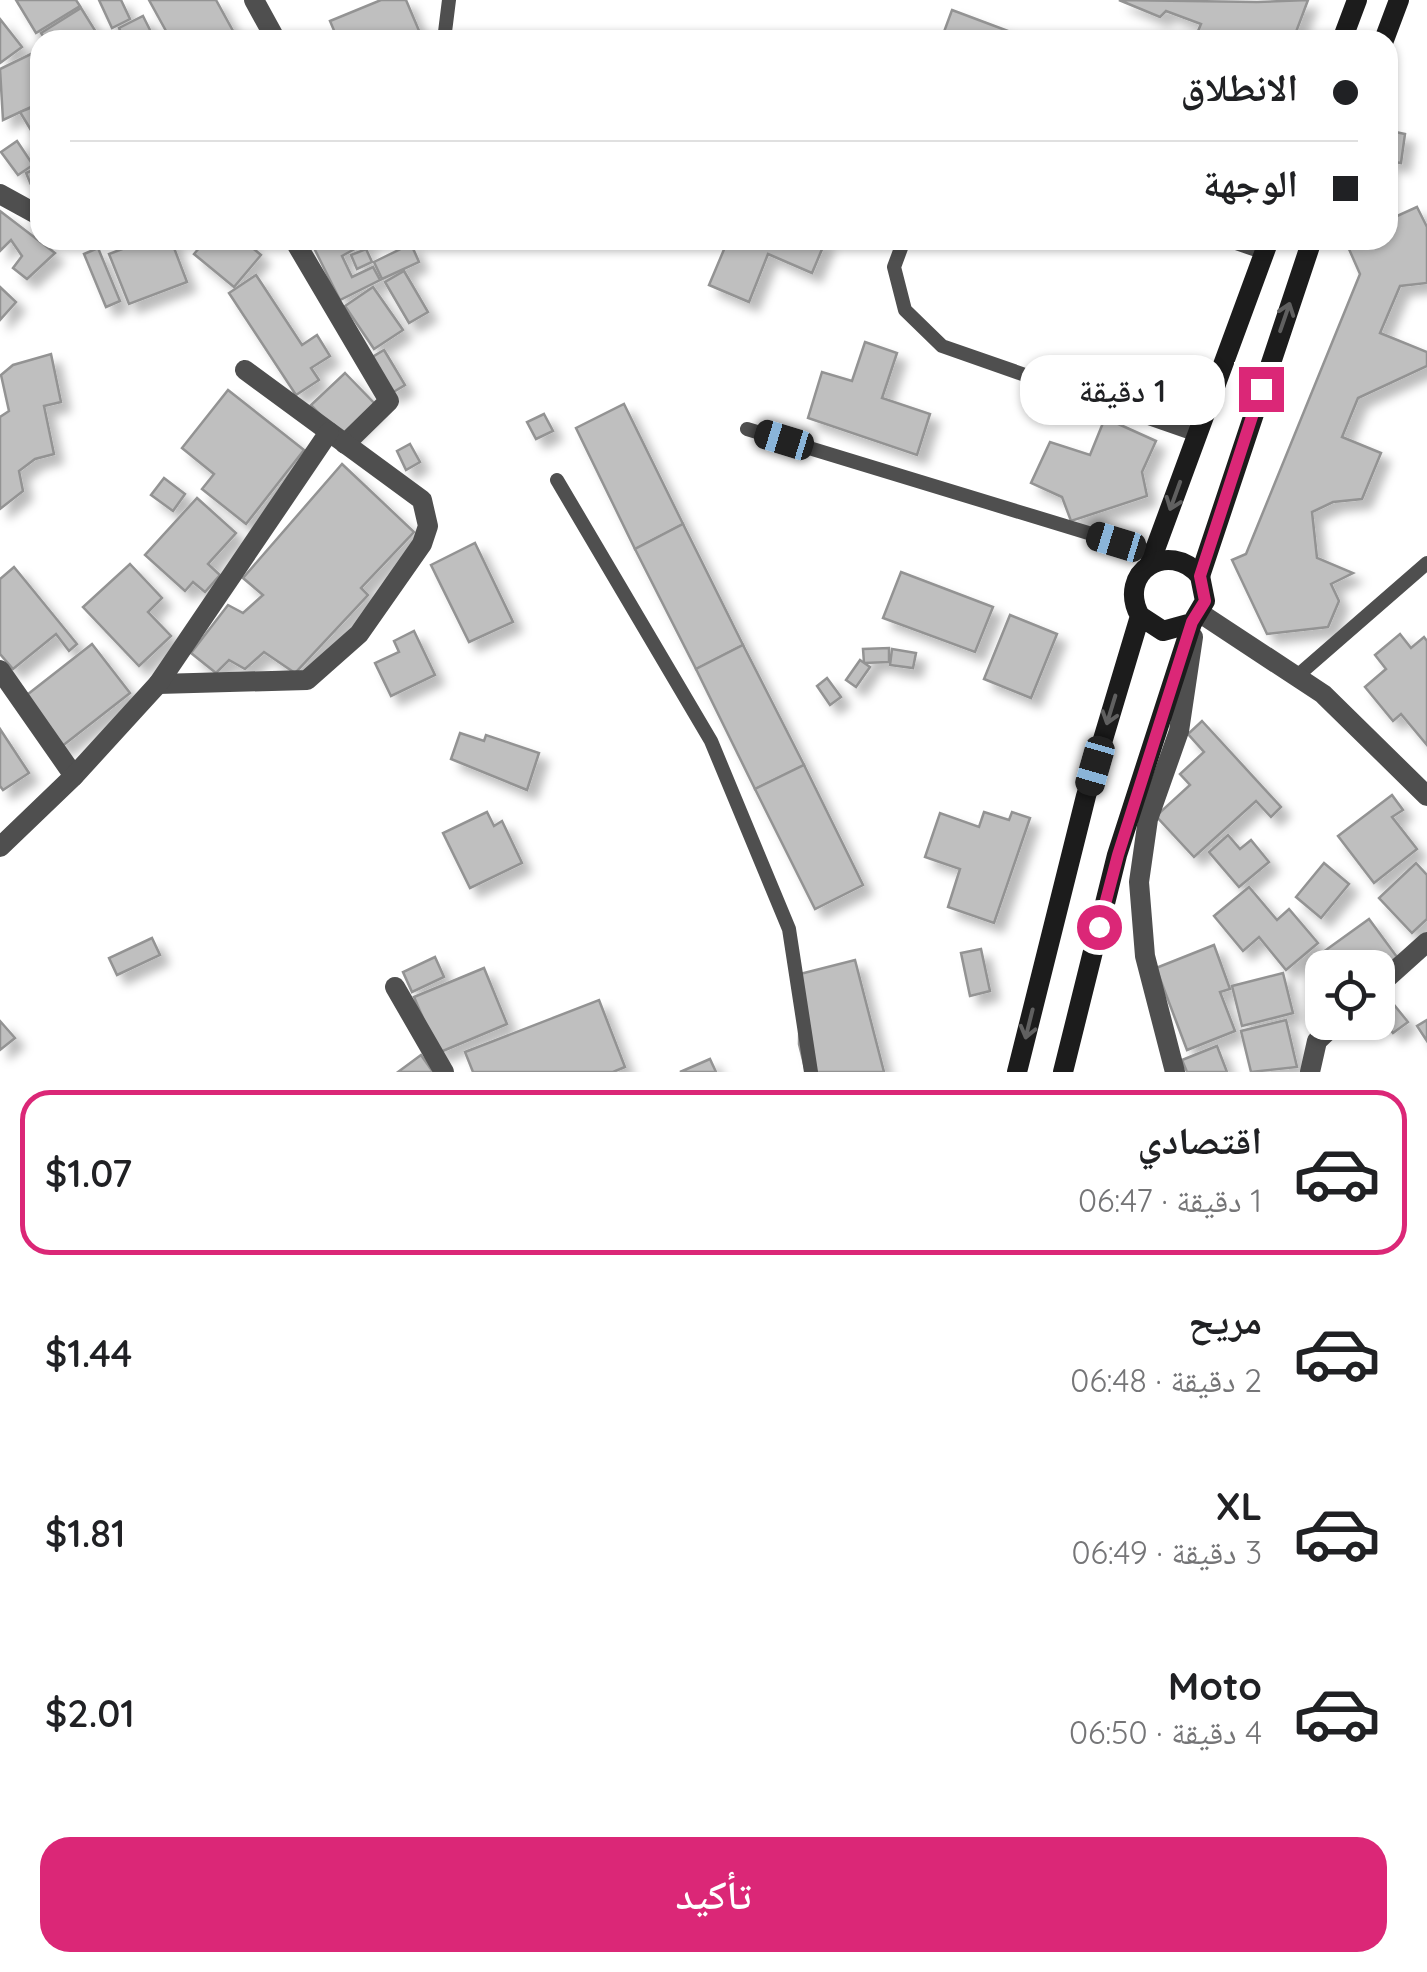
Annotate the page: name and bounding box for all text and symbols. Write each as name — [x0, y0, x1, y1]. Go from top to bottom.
text: الانطلاق — [1180, 63, 1298, 111]
text: الوجهة — [1203, 159, 1298, 207]
one-way arrow — [1277, 303, 1295, 334]
callout: 1 دقيقة — [1021, 354, 1226, 424]
route end — [1239, 367, 1284, 412]
text: 1 دقيقة — [1079, 370, 1166, 410]
car — [751, 417, 817, 463]
one-way arrow — [1165, 479, 1183, 510]
car — [1083, 519, 1149, 565]
one-way arrow — [1101, 693, 1119, 725]
car — [1072, 733, 1118, 799]
route start — [1077, 905, 1122, 950]
map controls — [1305, 950, 1395, 1040]
button: locate — [1305, 950, 1395, 1040]
one-way arrow — [1019, 1008, 1038, 1039]
text: اقتصادي — [1138, 1116, 1262, 1164]
icon: car — [1292, 1128, 1382, 1218]
text: $1.07 — [45, 1149, 132, 1197]
text: 1 دقيقة · 06:47 — [1078, 1180, 1262, 1220]
text: مريح — [1188, 1296, 1262, 1344]
icon: car — [1292, 1308, 1382, 1398]
text: $1.44 — [45, 1329, 132, 1377]
text: 2 دقيقة · 06:48 — [1070, 1360, 1262, 1400]
text: XL — [1216, 1482, 1262, 1530]
icon: car — [1292, 1488, 1382, 1578]
text: $1.81 — [45, 1509, 126, 1557]
text: 3 دقيقة · 06:49 — [1071, 1532, 1262, 1572]
text: Moto — [1168, 1662, 1262, 1710]
icon: car — [1292, 1668, 1382, 1758]
text: $2.01 — [45, 1689, 135, 1737]
text: 4 دقيقة · 06:50 — [1069, 1712, 1262, 1752]
button: تأكيد — [40, 1837, 1387, 1952]

